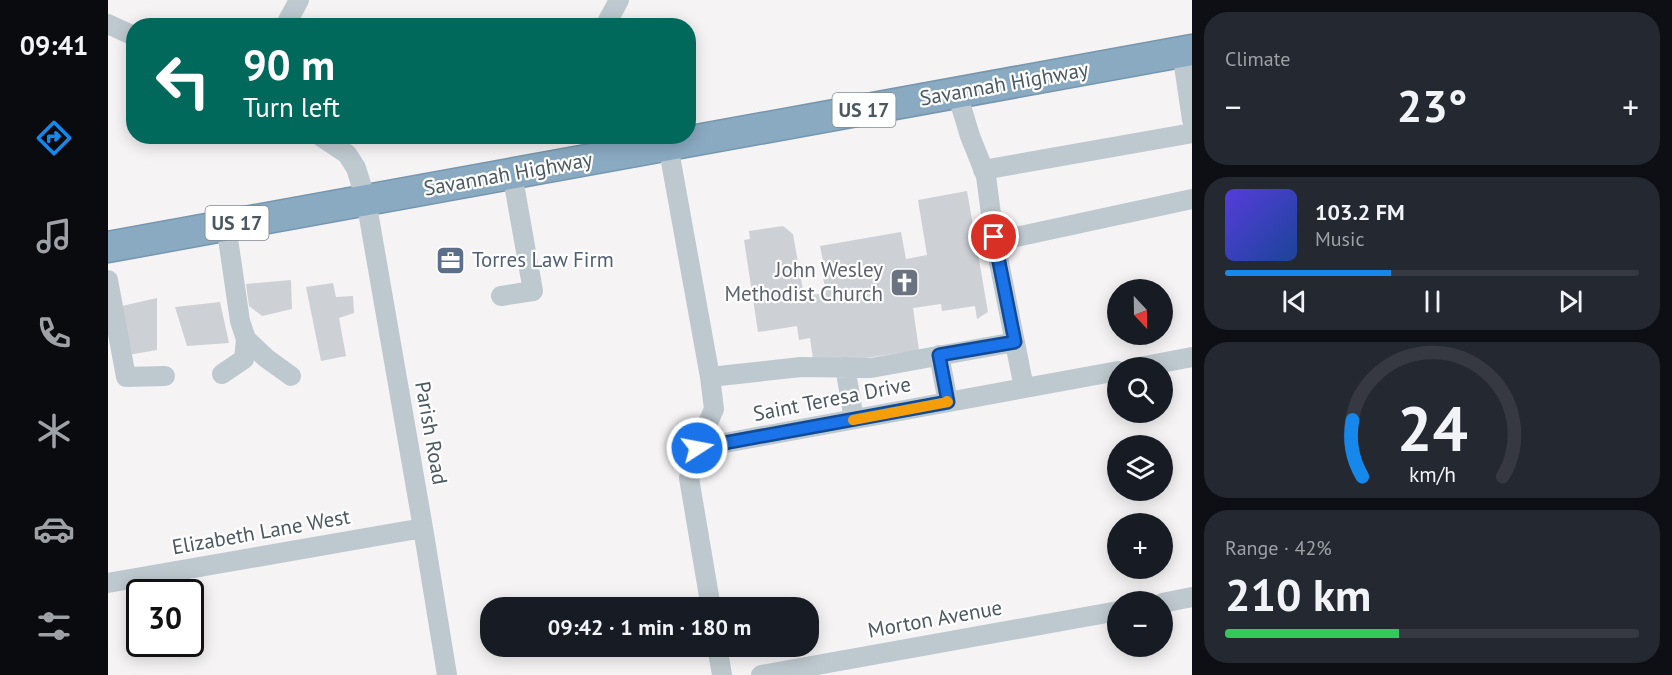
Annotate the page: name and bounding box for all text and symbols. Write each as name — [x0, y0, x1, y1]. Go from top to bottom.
text: 09:41 — [20, 28, 88, 62]
text: 90 m — [243, 37, 335, 92]
icon: left — [144, 42, 222, 120]
text: Climate — [1225, 46, 1291, 72]
street label: Savannah Highway — [917, 55, 1091, 112]
text: 23° — [1397, 76, 1467, 134]
text: − — [1225, 85, 1242, 128]
text: + — [1622, 85, 1639, 128]
text: Turn left — [243, 90, 340, 124]
road number: US 17 — [832, 93, 896, 127]
icon: directions — [33, 117, 75, 159]
street label: Savannah Highway — [421, 145, 595, 202]
text: 103.2 FM — [1315, 198, 1405, 226]
road number: US 17 — [206, 206, 268, 240]
pin — [968, 211, 1019, 262]
icon: music — [33, 215, 75, 257]
icon: arrive — [977, 220, 1010, 253]
text: Music — [1315, 226, 1364, 252]
office icon: Torres Law Firm — [435, 244, 467, 276]
place label: Torres Law Firm — [472, 246, 614, 273]
place label: John Wesley Methodist Church — [724, 256, 883, 307]
church icon: John Wesley Methodist Church — [888, 266, 920, 298]
north arrow — [1107, 279, 1173, 345]
map controls — [1107, 279, 1173, 657]
icon: previous — [1278, 285, 1311, 318]
icon: pause — [1416, 285, 1449, 318]
icon: next — [1554, 285, 1587, 318]
icon: phone — [33, 312, 75, 354]
button: search — [1107, 357, 1173, 423]
street label: Saint Teresa Drive — [751, 370, 913, 427]
street label: Parish Road — [409, 379, 454, 487]
text: 24 — [1397, 387, 1467, 468]
icon: climate — [33, 410, 75, 452]
position arrow — [665, 416, 729, 480]
button: layers — [1107, 435, 1173, 501]
text: km/h — [1408, 460, 1455, 488]
street label: Elizabeth Lane West — [170, 503, 352, 560]
icon: car — [33, 508, 75, 550]
button: + — [1107, 513, 1173, 579]
text: Range · 42% — [1225, 535, 1332, 561]
text: 210 km — [1225, 565, 1371, 623]
speed limit sign: 30 — [126, 579, 204, 657]
button: − — [1107, 591, 1173, 657]
street label: Morton Avenue — [866, 593, 1004, 644]
icon: filters — [33, 605, 75, 647]
text: 09:42 · 1 min · 180 m — [548, 613, 751, 641]

